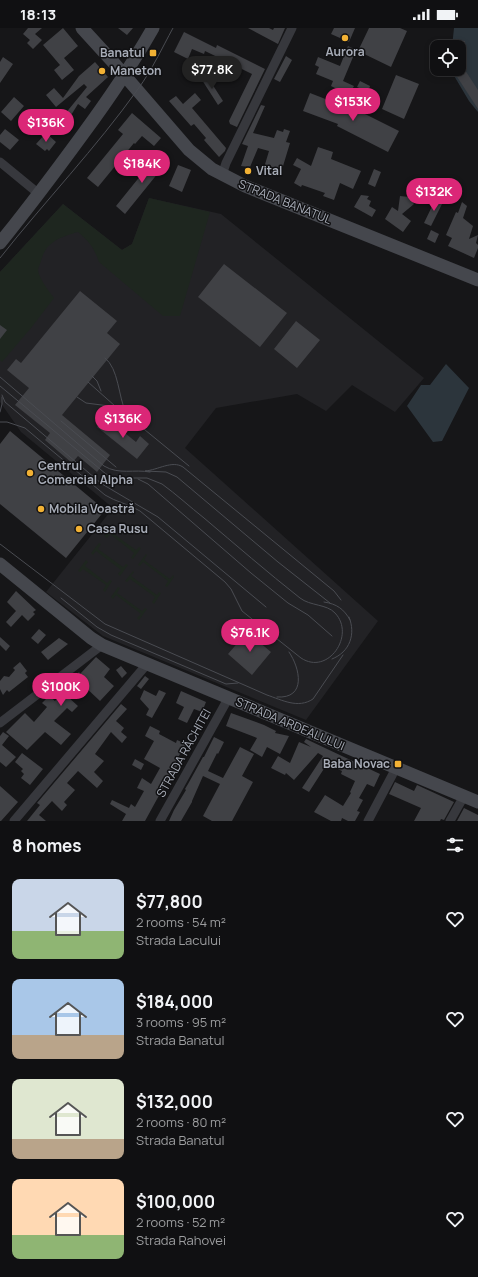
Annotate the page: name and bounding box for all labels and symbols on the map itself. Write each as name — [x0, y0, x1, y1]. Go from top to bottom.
marker: Aurora — [340, 33, 350, 43]
place label: Aurora — [325, 43, 365, 60]
place label: Banatul — [100, 44, 145, 61]
marker: Banatul — [148, 48, 158, 58]
pin: $77.8K — [179, 56, 245, 90]
place label: Maneton — [110, 62, 162, 79]
marker: Maneton — [97, 66, 107, 76]
pin: $153K — [325, 88, 381, 122]
pin: $136K — [18, 109, 74, 143]
pin: $184K — [114, 150, 170, 184]
place label: Vital — [256, 162, 282, 179]
marker: Vital — [243, 166, 253, 176]
street label: STRADA BANATUL — [236, 175, 334, 228]
pin: $132K — [406, 178, 462, 212]
pin: $136K — [95, 405, 151, 439]
place label: Centrul Comercial Alpha — [38, 457, 133, 488]
marker: Centrul Comercial Alpha — [25, 468, 35, 478]
place label: Mobila Voastră — [49, 500, 135, 517]
marker: Mobila Voastră — [36, 504, 46, 514]
place label: Casa Rusu — [87, 520, 148, 537]
marker: Casa Rusu — [74, 524, 84, 534]
pin: $76.1K — [217, 619, 283, 653]
pin: $100K — [33, 673, 89, 707]
street label: STRADA ARDEALULUI — [233, 693, 347, 754]
street label: STRADA RĂCHITEI — [152, 705, 215, 800]
place label: Baba Novac — [323, 755, 390, 772]
marker: Baba Novac — [393, 759, 403, 769]

